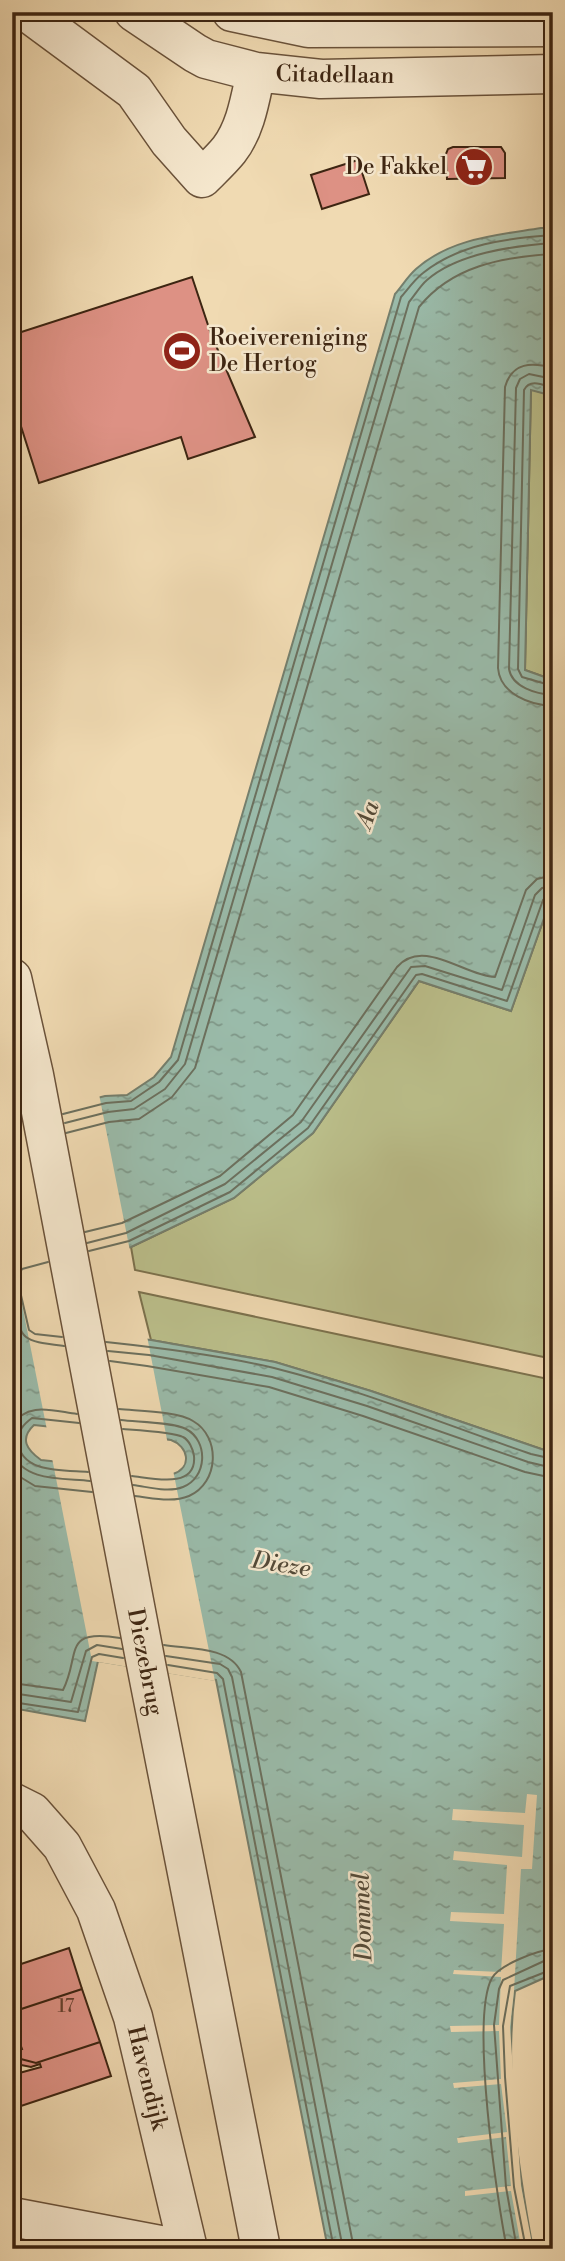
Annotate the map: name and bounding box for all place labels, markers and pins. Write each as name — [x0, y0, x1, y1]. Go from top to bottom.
supermarket icon: De Fakkel — [453, 146, 495, 188]
place label: De Fakkel — [345, 153, 447, 181]
place label: Roeivereniging De Hertog — [209, 324, 367, 378]
sports icon: Roeivereniging De Hertog — [161, 330, 203, 372]

